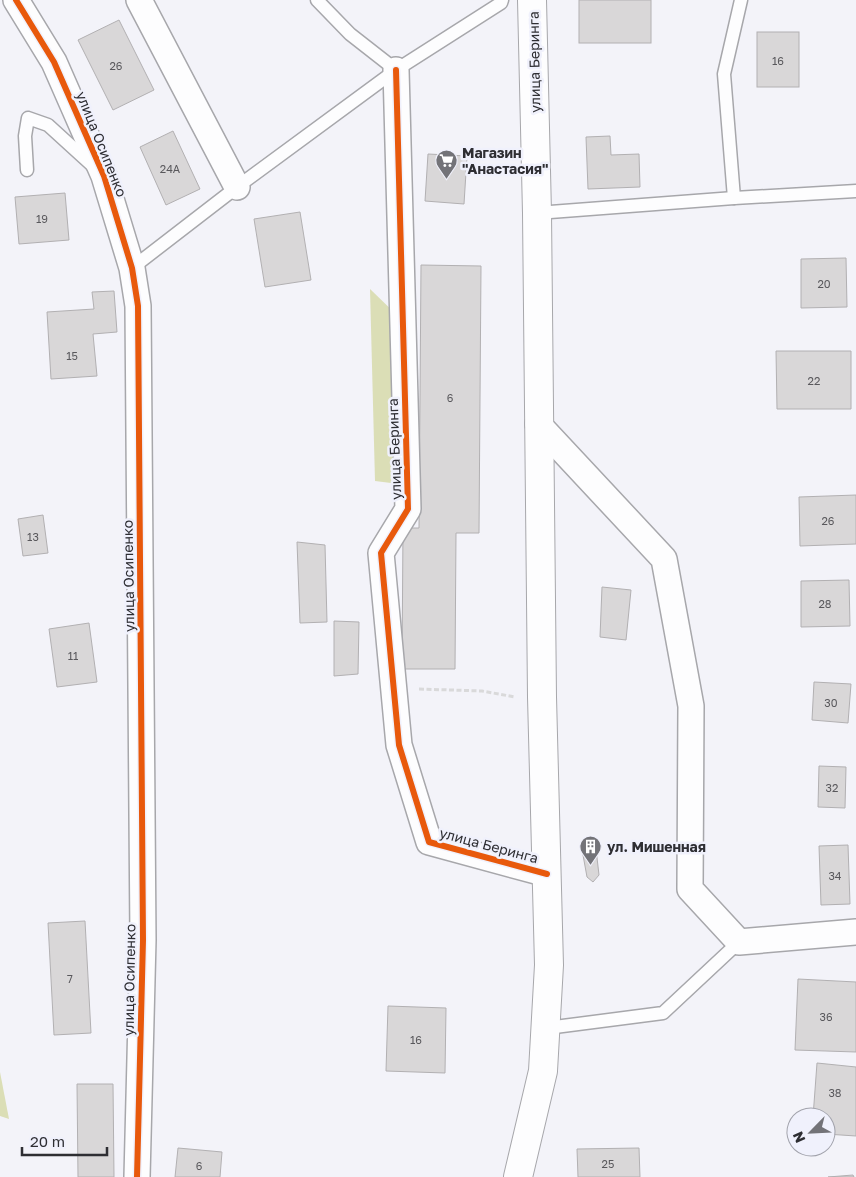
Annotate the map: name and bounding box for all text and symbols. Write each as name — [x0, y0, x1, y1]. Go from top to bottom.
street label: улица Беринга — [525, 11, 543, 113]
house number: 16 — [772, 54, 784, 67]
house number: 26 — [109, 59, 123, 72]
street label: улица Осипенко — [73, 89, 131, 199]
place label: Магазин "Анастасия" — [462, 144, 548, 177]
supermarket icon: Магазин "Анастасия" — [434, 148, 458, 179]
house number: 24А — [160, 162, 181, 175]
house number: 19 — [36, 212, 48, 225]
house number: 20 — [817, 277, 831, 290]
house number: 15 — [66, 349, 78, 362]
house number: 22 — [808, 374, 820, 387]
house number: 6 — [447, 391, 454, 404]
street label: улица Беринга — [384, 398, 404, 500]
house number: 26 — [821, 514, 835, 527]
street label: улица Осипенко — [119, 520, 137, 632]
house number: 13 — [27, 530, 39, 543]
house number: 28 — [818, 597, 832, 610]
house number: 11 — [68, 649, 78, 662]
house number: 30 — [824, 696, 838, 709]
house number: 32 — [826, 781, 838, 794]
street label: улица Беринга — [438, 824, 540, 866]
building icon: ул. Мишенная — [579, 834, 603, 865]
place label: ул. Мишенная — [607, 838, 706, 855]
house number: 34 — [828, 869, 842, 882]
street label: улица Осипенко — [120, 924, 138, 1036]
house number: 7 — [67, 972, 73, 985]
house number: 36 — [819, 1010, 833, 1023]
house number: 16 — [410, 1033, 422, 1046]
house number: 38 — [828, 1086, 842, 1099]
north arrow — [786, 1107, 836, 1157]
scale bar — [22, 1124, 108, 1156]
text: N — [789, 1129, 809, 1146]
text: 20 m — [30, 1132, 65, 1150]
house number: 25 — [602, 1157, 614, 1170]
house number: 6 — [196, 1159, 203, 1172]

